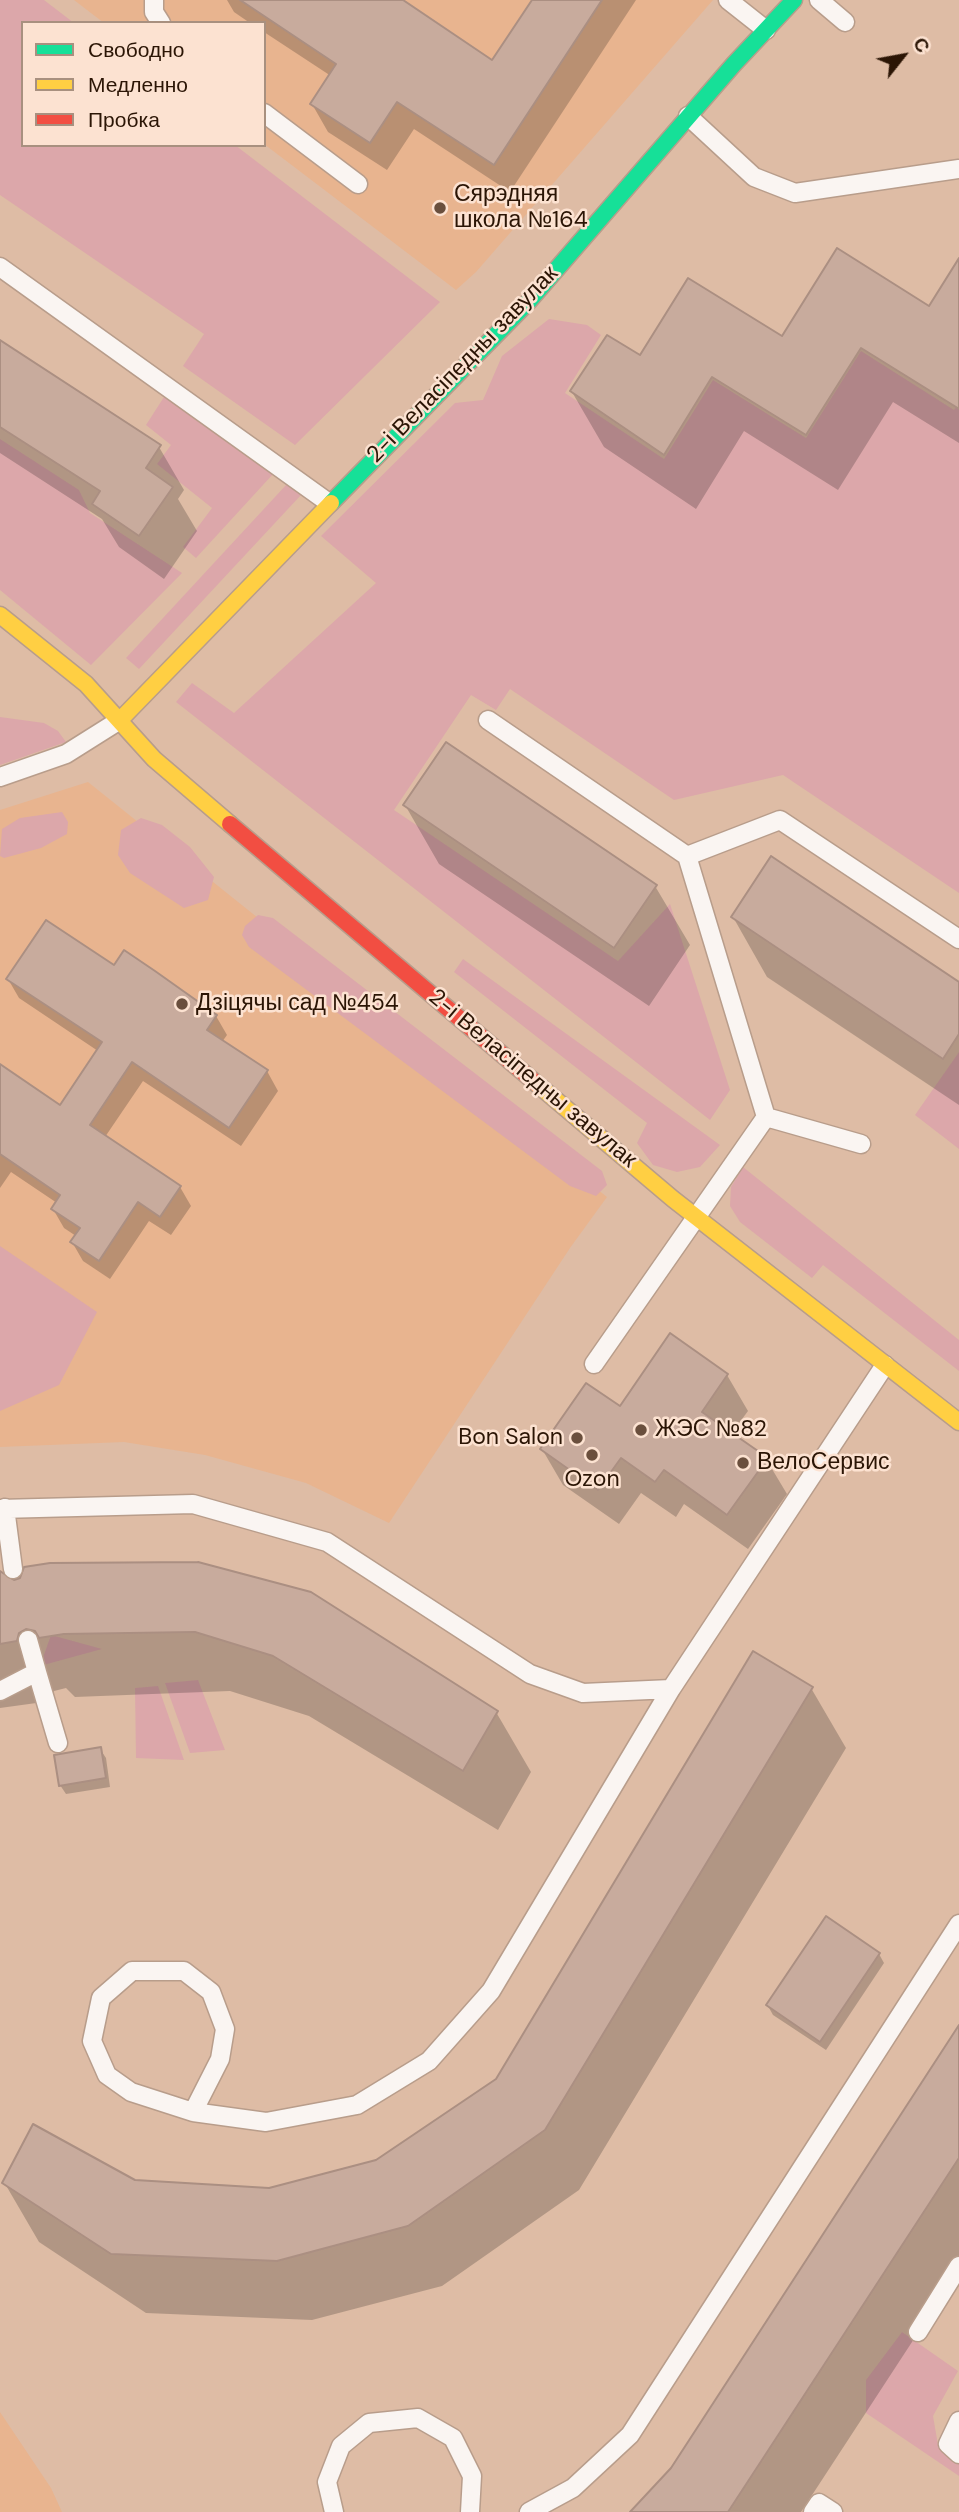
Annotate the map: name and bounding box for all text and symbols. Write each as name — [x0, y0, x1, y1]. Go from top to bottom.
legend — [21, 21, 266, 147]
north arrow — [868, 21, 938, 91]
text: С — [907, 33, 936, 57]
text: Свободно — [88, 36, 185, 64]
text: Медленно — [88, 71, 188, 99]
text: Пробка — [88, 106, 160, 134]
place label: Сярэдняя школа №164 — [454, 181, 588, 235]
marker: Сярэдняя школа №164 — [432, 200, 448, 216]
street label: 2-і Веласіпедны завулак — [362, 261, 564, 469]
street label: 2-і Веласіпедны завулак — [422, 984, 642, 1174]
place label: Дзіцячы сад №454 — [196, 990, 399, 1018]
marker: Дзіцячы сад №454 — [174, 996, 190, 1012]
place label: ЖЭС №82 — [655, 1416, 767, 1444]
marker: ЖЭС №82 — [633, 1422, 649, 1438]
place label: Bon Salon — [458, 1424, 563, 1452]
marker: Bon Salon — [569, 1430, 585, 1446]
marker: Ozon — [584, 1447, 600, 1463]
place label: ВелоСервис — [757, 1449, 890, 1477]
marker: ВелоСервис — [735, 1455, 751, 1471]
place label: Ozon — [564, 1466, 620, 1494]

